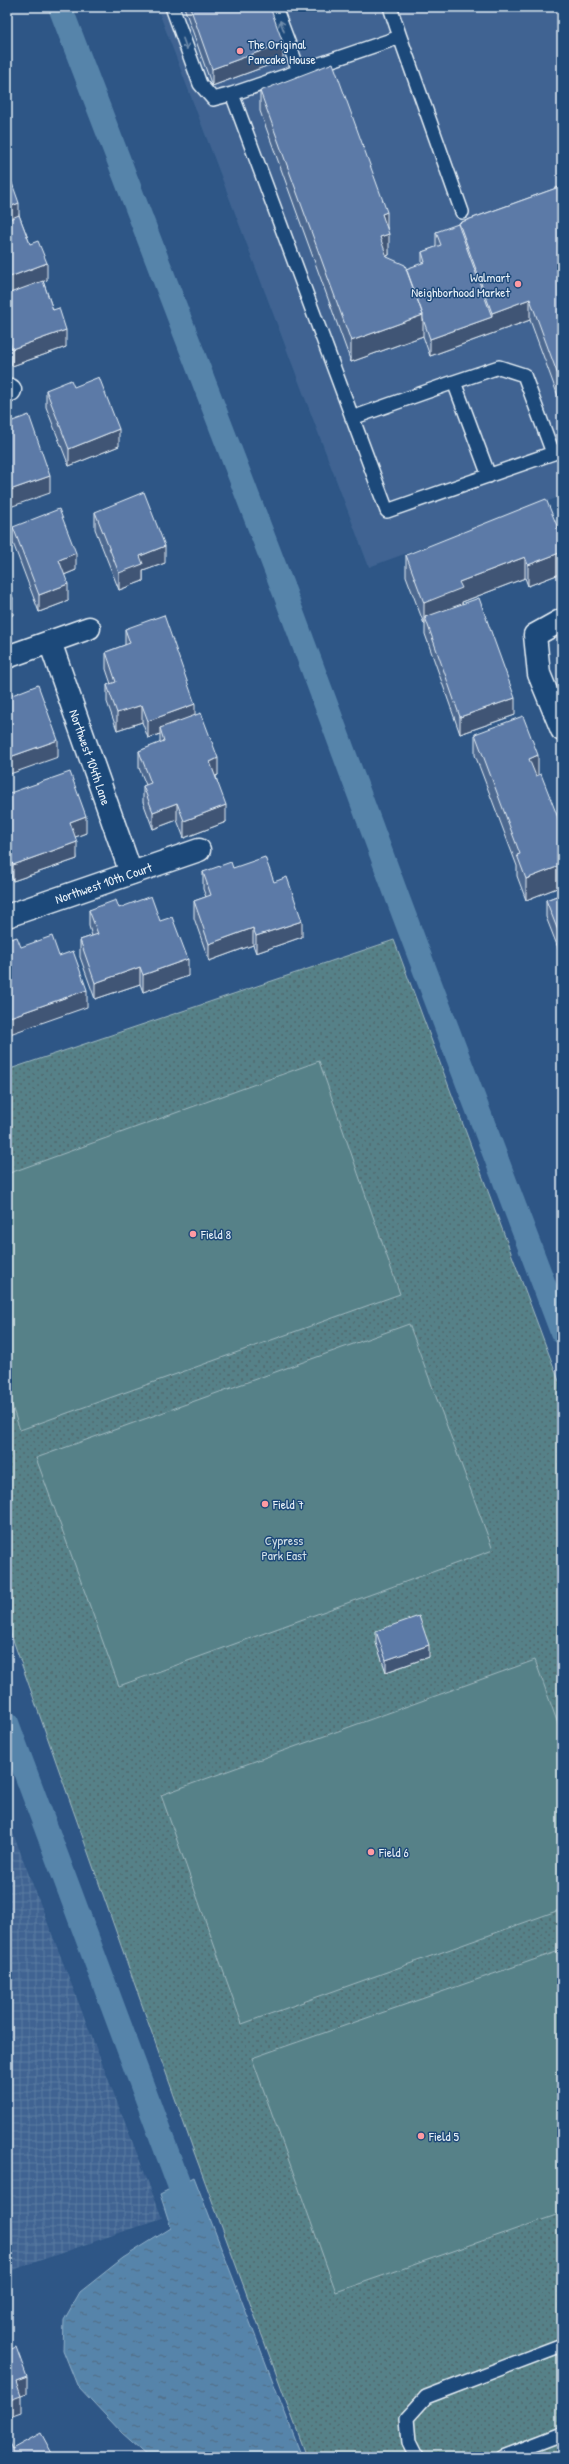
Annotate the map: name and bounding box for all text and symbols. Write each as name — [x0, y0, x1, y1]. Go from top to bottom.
one-way arrow — [278, 20, 286, 32]
place label: The Original Pancake House — [248, 35, 316, 68]
one-way arrow — [182, 37, 190, 49]
marker: The Original Pancake House — [235, 46, 245, 56]
place label: Walmart Neighborhood Market — [411, 268, 511, 301]
marker: Walmart Neighborhood Market — [513, 279, 523, 289]
street label: Northwest 104th Lane — [65, 707, 115, 807]
street label: Northwest 10th Court — [53, 858, 155, 908]
place label: Field 8 — [200, 1225, 231, 1243]
marker: Field 8 — [188, 1229, 198, 1239]
place label: Field 7 — [272, 1495, 304, 1513]
marker: Field 7 — [260, 1499, 270, 1509]
park label: Cypress Park East — [261, 1531, 307, 1564]
place label: Field 6 — [378, 1843, 409, 1861]
marker: Field 6 — [366, 1847, 376, 1857]
place label: Field 5 — [428, 2127, 459, 2145]
marker: Field 5 — [416, 2131, 426, 2141]

